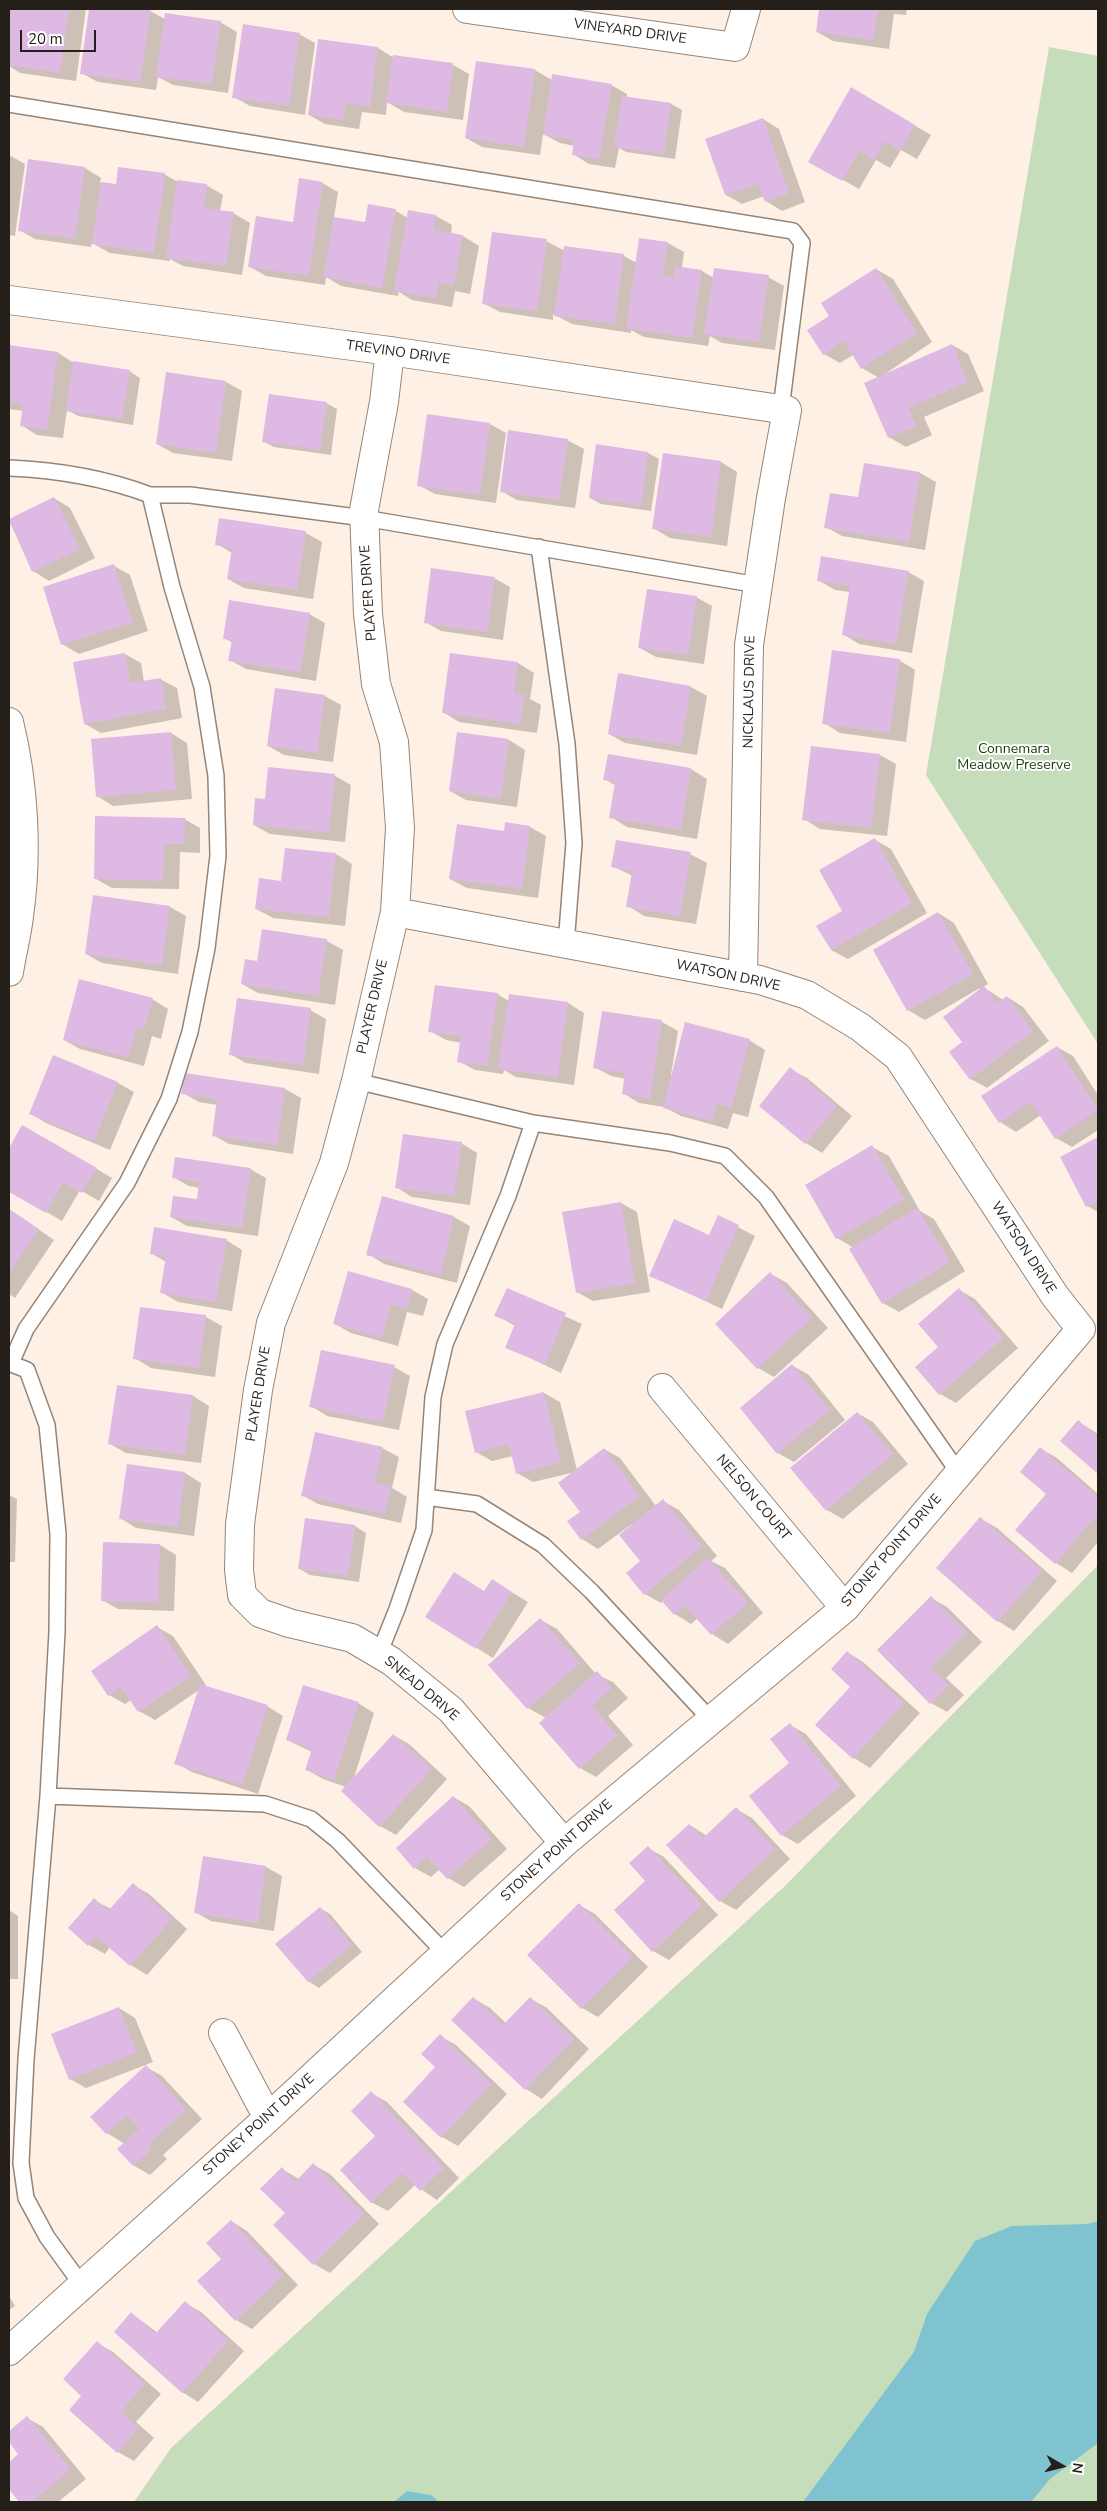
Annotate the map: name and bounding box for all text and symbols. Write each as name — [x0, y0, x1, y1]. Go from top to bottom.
street label: VINEYARD DRIVE — [572, 16, 688, 48]
scale bar — [22, 20, 99, 52]
text: 20 m — [28, 29, 63, 49]
street label: TREVINO DRIVE — [345, 337, 451, 369]
street label: PLAYER DRIVE — [357, 544, 381, 642]
street label: NICKLAUS DRIVE — [741, 635, 759, 749]
park label: Connemara Meadow Preserve — [957, 742, 1071, 774]
street label: WATSON DRIVE — [674, 957, 782, 995]
street label: PLAYER DRIVE — [354, 958, 392, 1056]
street label: WATSON DRIVE — [987, 1199, 1059, 1297]
street label: PLAYER DRIVE — [243, 1345, 275, 1443]
street label: NELSON COURT — [712, 1452, 794, 1544]
street label: STONEY POINT DRIVE — [838, 1491, 946, 1611]
street label: SNEAD DRIVE — [380, 1653, 462, 1725]
street label: STONEY POINT DRIVE — [498, 1797, 616, 1905]
street label: STONEY POINT DRIVE — [200, 2071, 318, 2179]
north arrow — [1037, 2441, 1087, 2491]
text: N — [1067, 2462, 1087, 2475]

